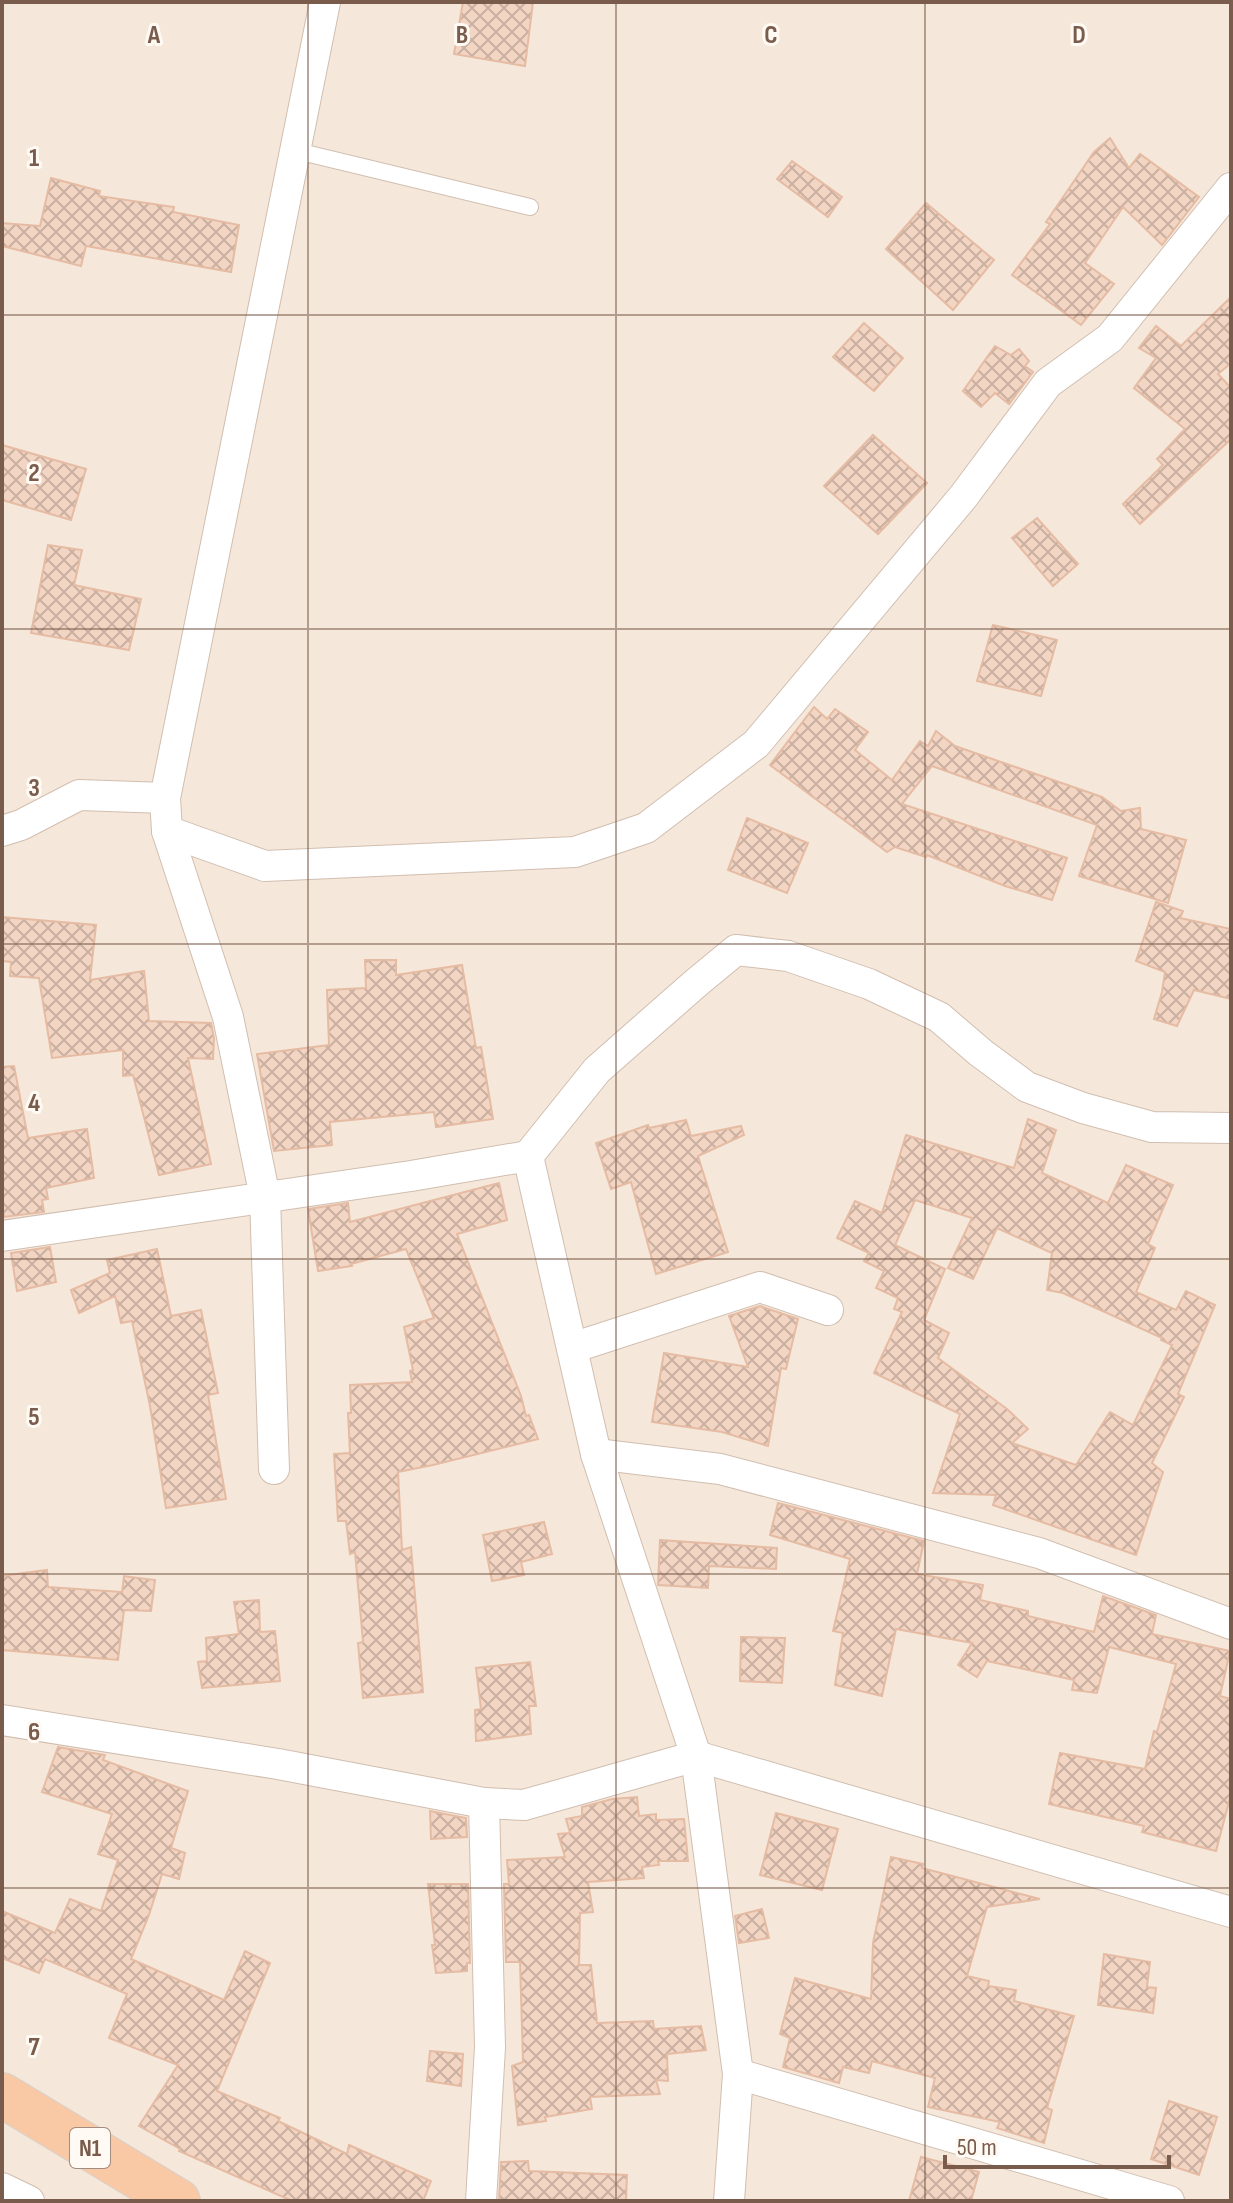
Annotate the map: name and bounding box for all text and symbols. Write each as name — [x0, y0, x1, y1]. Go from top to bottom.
text: A — [147, 20, 161, 51]
text: B — [456, 20, 468, 51]
text: C — [764, 20, 778, 51]
text: D — [1072, 20, 1086, 51]
text: 1 — [29, 143, 39, 174]
text: 2 — [28, 458, 40, 489]
text: 3 — [28, 773, 40, 804]
text: 4 — [28, 1088, 40, 1119]
text: 5 — [28, 1402, 40, 1433]
text: 6 — [28, 1717, 40, 1748]
text: 7 — [28, 2032, 40, 2063]
scale bar — [945, 2119, 1169, 2169]
road number: N1 — [70, 2128, 110, 2168]
text: 50 m — [957, 2133, 997, 2162]

